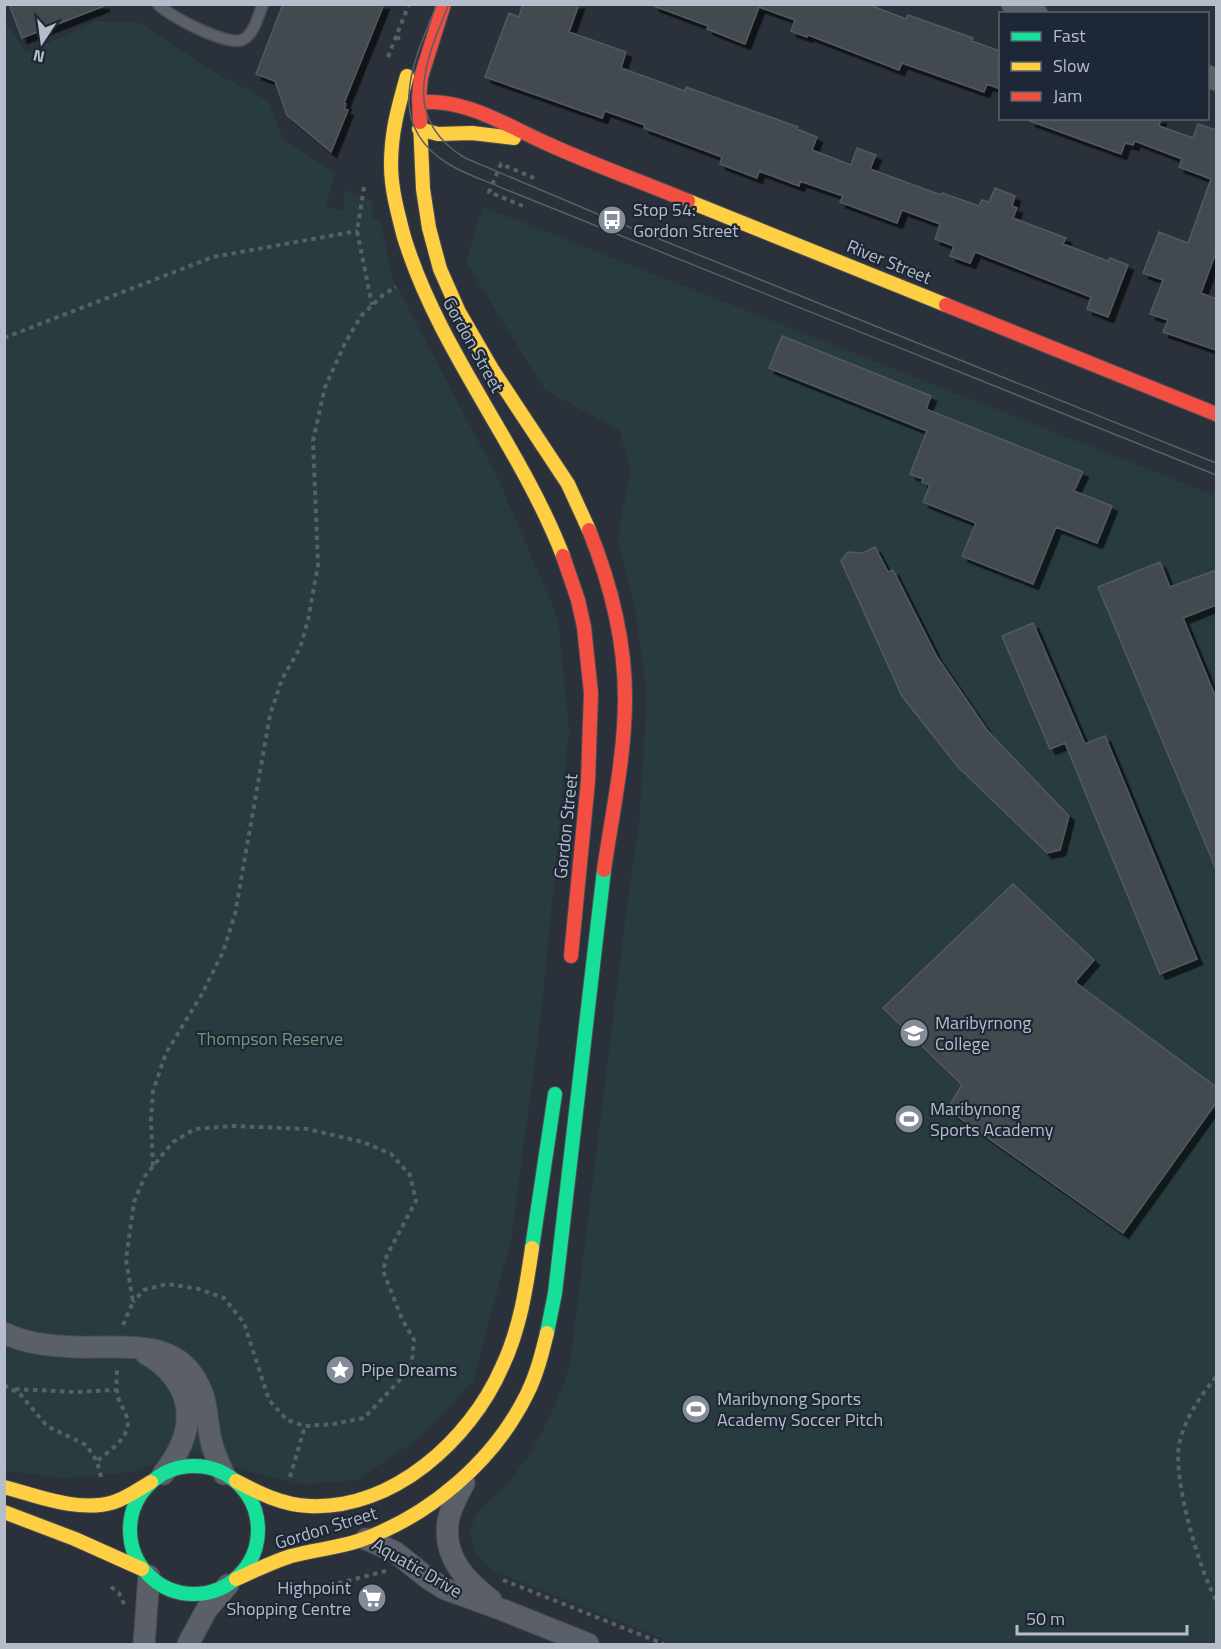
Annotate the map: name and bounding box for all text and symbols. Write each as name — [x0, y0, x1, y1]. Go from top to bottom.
north arrow — [12, 12, 72, 72]
legend — [999, 12, 1209, 120]
text: Fast — [1053, 22, 1086, 49]
text: N — [31, 44, 47, 70]
text: Slow — [1053, 52, 1090, 79]
text: Jam — [1053, 82, 1082, 109]
place label: Stop 54: Gordon Street — [633, 196, 739, 244]
bus stop icon: Stop 54: Gordon Street — [596, 204, 628, 236]
street label: River Street — [843, 232, 936, 291]
street label: Gordon Street — [436, 292, 511, 398]
street label: Gordon Street — [547, 771, 585, 880]
place label: Maribyrnong College — [935, 1009, 1032, 1057]
school or university icon: Maribyrnong College — [898, 1017, 930, 1049]
park label: Thompson Reserve — [197, 1025, 343, 1052]
place label: Maribynong Sports Academy — [930, 1095, 1054, 1143]
sports icon: Maribynong Sports Academy — [893, 1103, 925, 1135]
place icon: Pipe Dreams — [324, 1354, 356, 1386]
place label: Pipe Dreams — [361, 1356, 457, 1383]
place label: Maribynong Sports Academy Soccer Pitch — [717, 1385, 883, 1433]
sports icon: Maribynong Sports Academy Soccer Pitch — [680, 1393, 712, 1425]
street label: Gordon Street — [271, 1499, 381, 1556]
street label: Aquatic Drive — [367, 1531, 467, 1604]
place label: Highpoint Shopping Centre — [227, 1574, 352, 1622]
supermarket icon: Highpoint Shopping Centre — [356, 1582, 388, 1614]
scale bar — [1017, 1598, 1186, 1636]
text: 50 m — [1026, 1605, 1065, 1632]

